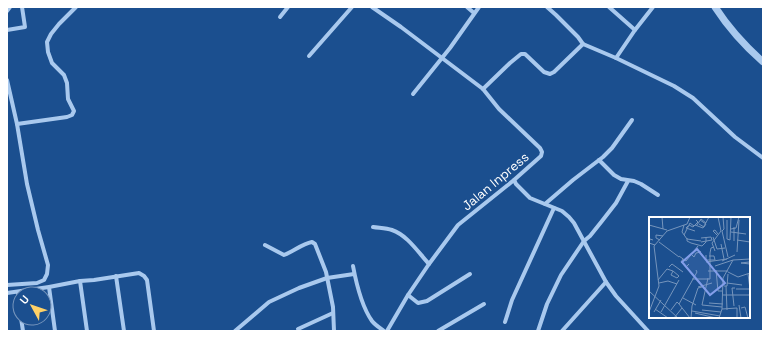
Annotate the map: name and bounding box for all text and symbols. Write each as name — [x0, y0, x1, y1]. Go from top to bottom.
street label: Jalan Inpress — [458, 148, 532, 214]
inset map — [649, 217, 750, 318]
north arrow — [12, 286, 52, 326]
text: U — [17, 292, 32, 307]

